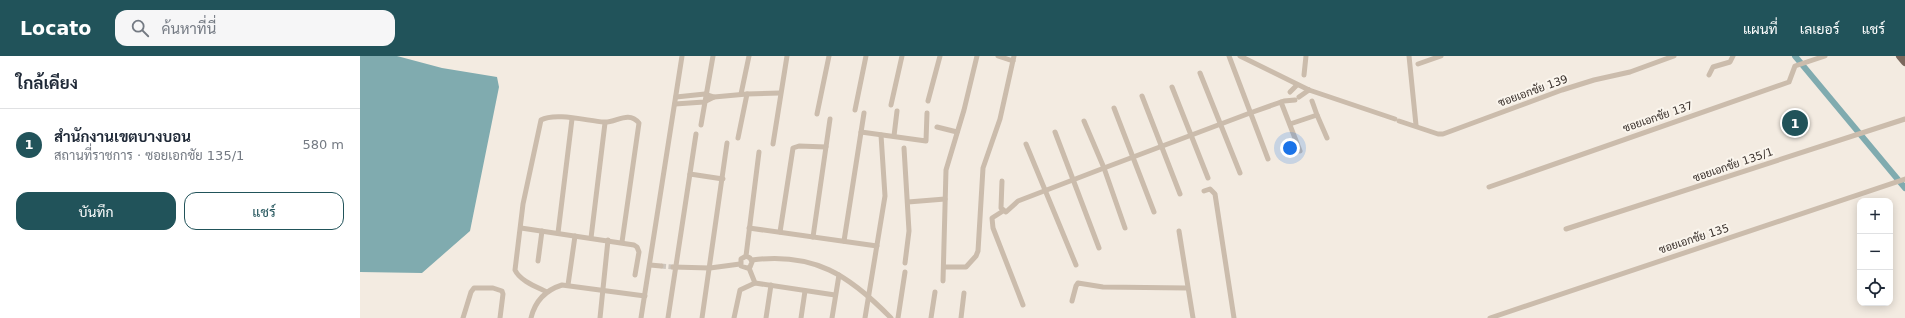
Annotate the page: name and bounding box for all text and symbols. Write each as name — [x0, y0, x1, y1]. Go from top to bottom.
search box — [115, 10, 395, 46]
text: Locato — [20, 17, 91, 39]
icon: search — [129, 17, 151, 39]
text: ค้นหาที่นี่ — [161, 20, 216, 38]
text: แผนที่ — [1743, 21, 1778, 37]
text: เลเยอร์ — [1800, 21, 1840, 37]
text: แชร์ — [1862, 21, 1885, 37]
street label: ซอยเอกชัย 139 — [1496, 71, 1570, 110]
text: ใกล้เคียง — [16, 73, 78, 93]
street label: ซอยเอกชัย 137 — [1621, 98, 1695, 135]
pin: 1 — [1782, 108, 1808, 138]
text: สำนักงานเขตบางบอน — [54, 128, 191, 146]
text: 1 — [24, 137, 34, 152]
text: 580 m — [302, 137, 344, 152]
your location — [1280, 138, 1300, 158]
street label: ซอยเอกชัย 135/1 — [1691, 144, 1775, 185]
text: สถานที่ราชการ · ซอยเอกชัย 135/1 — [54, 148, 244, 163]
button: บันทึก — [16, 192, 176, 230]
button: แชร์ — [184, 192, 344, 230]
map controls — [1857, 198, 1893, 306]
button: + — [1857, 198, 1893, 234]
street label: ซอยเอกชัย 135 — [1657, 221, 1731, 256]
button: − — [1857, 234, 1893, 270]
button: locate — [1857, 270, 1893, 306]

